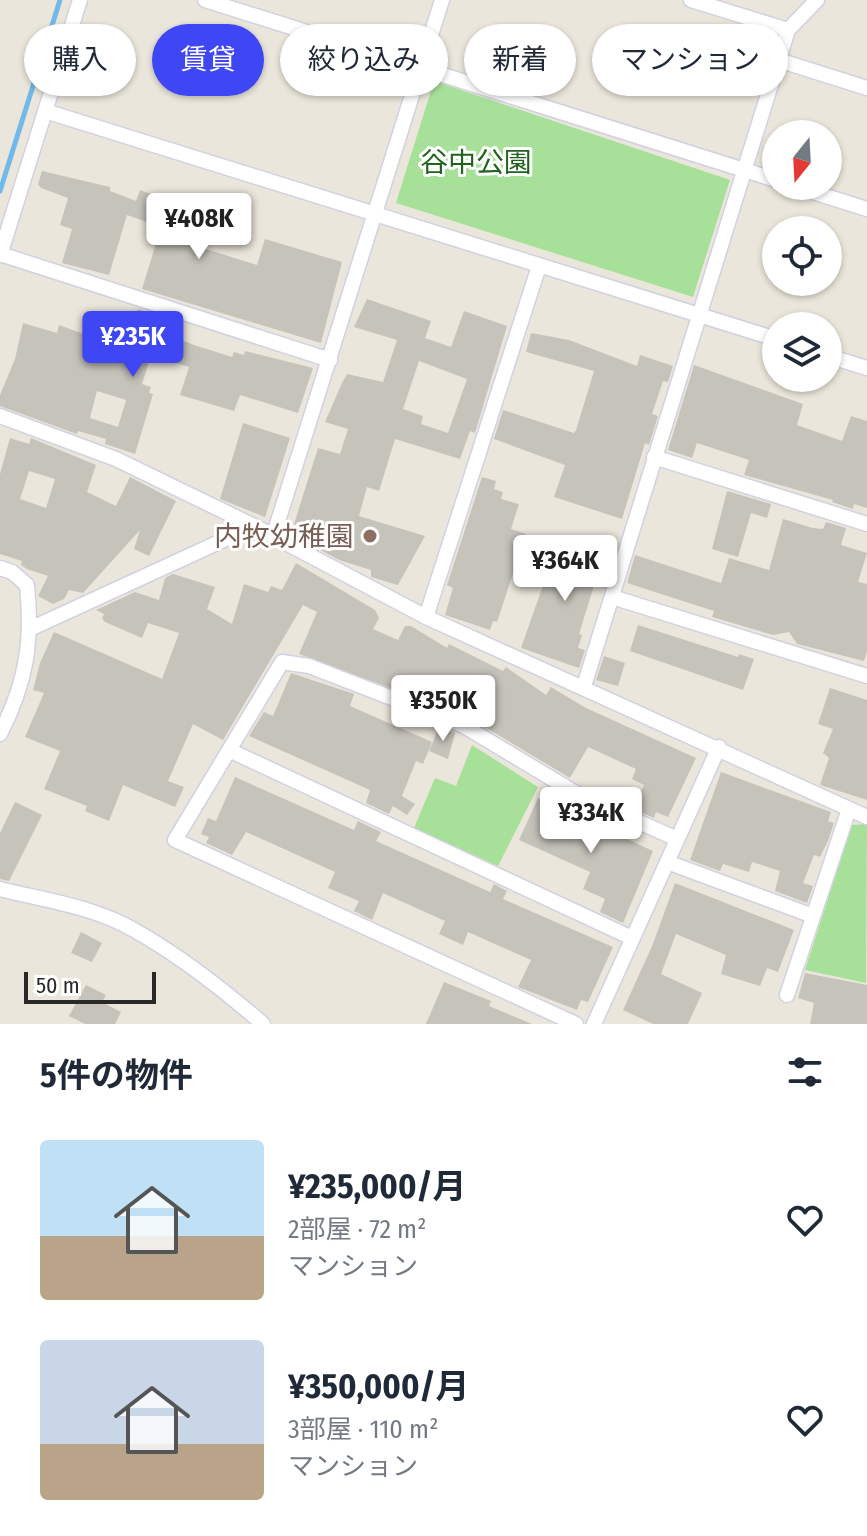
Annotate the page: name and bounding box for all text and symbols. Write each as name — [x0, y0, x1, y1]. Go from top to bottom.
chip: 購入 — [24, 24, 136, 96]
chip: 賃貸 — [152, 24, 264, 96]
chip: 絞り込み — [280, 24, 448, 96]
chip: 新着 — [464, 24, 576, 96]
chip: マンション — [592, 24, 788, 96]
north arrow — [762, 120, 842, 200]
map controls — [762, 120, 842, 392]
park label: 谷中公園 — [420, 146, 532, 179]
pin: ¥408K — [143, 193, 255, 261]
text: ¥408K — [164, 203, 234, 234]
button: locate — [762, 216, 842, 296]
pin: ¥235K — [77, 311, 189, 379]
button: layers — [762, 312, 842, 392]
text: ¥235K — [100, 321, 166, 352]
place label: 内牧幼稚園 — [214, 520, 354, 553]
marker: 内牧幼稚園 — [361, 527, 379, 545]
pin: ¥364K — [509, 535, 621, 603]
text: ¥364K — [531, 545, 599, 576]
pin: ¥350K — [387, 675, 499, 743]
text: ¥350K — [409, 685, 477, 716]
pin: ¥334K — [535, 787, 647, 855]
text: ¥334K — [558, 797, 624, 828]
scale bar — [24, 968, 156, 1004]
text: 50 m — [36, 972, 80, 999]
icon: filters — [783, 1050, 827, 1094]
text: 5件の物件 — [40, 1055, 193, 1096]
text: ¥235,000/月 — [288, 1166, 466, 1207]
icon: home — [104, 1172, 200, 1268]
icon: heart — [783, 1198, 827, 1242]
text: 2部屋 · 72 m² — [288, 1214, 426, 1245]
text: マンション — [288, 1251, 418, 1282]
text: ¥350,000/月 — [288, 1366, 469, 1407]
icon: home — [104, 1372, 200, 1468]
icon: heart — [783, 1398, 827, 1442]
text: 3部屋 · 110 m² — [288, 1414, 438, 1445]
text: マンション — [288, 1451, 418, 1482]

